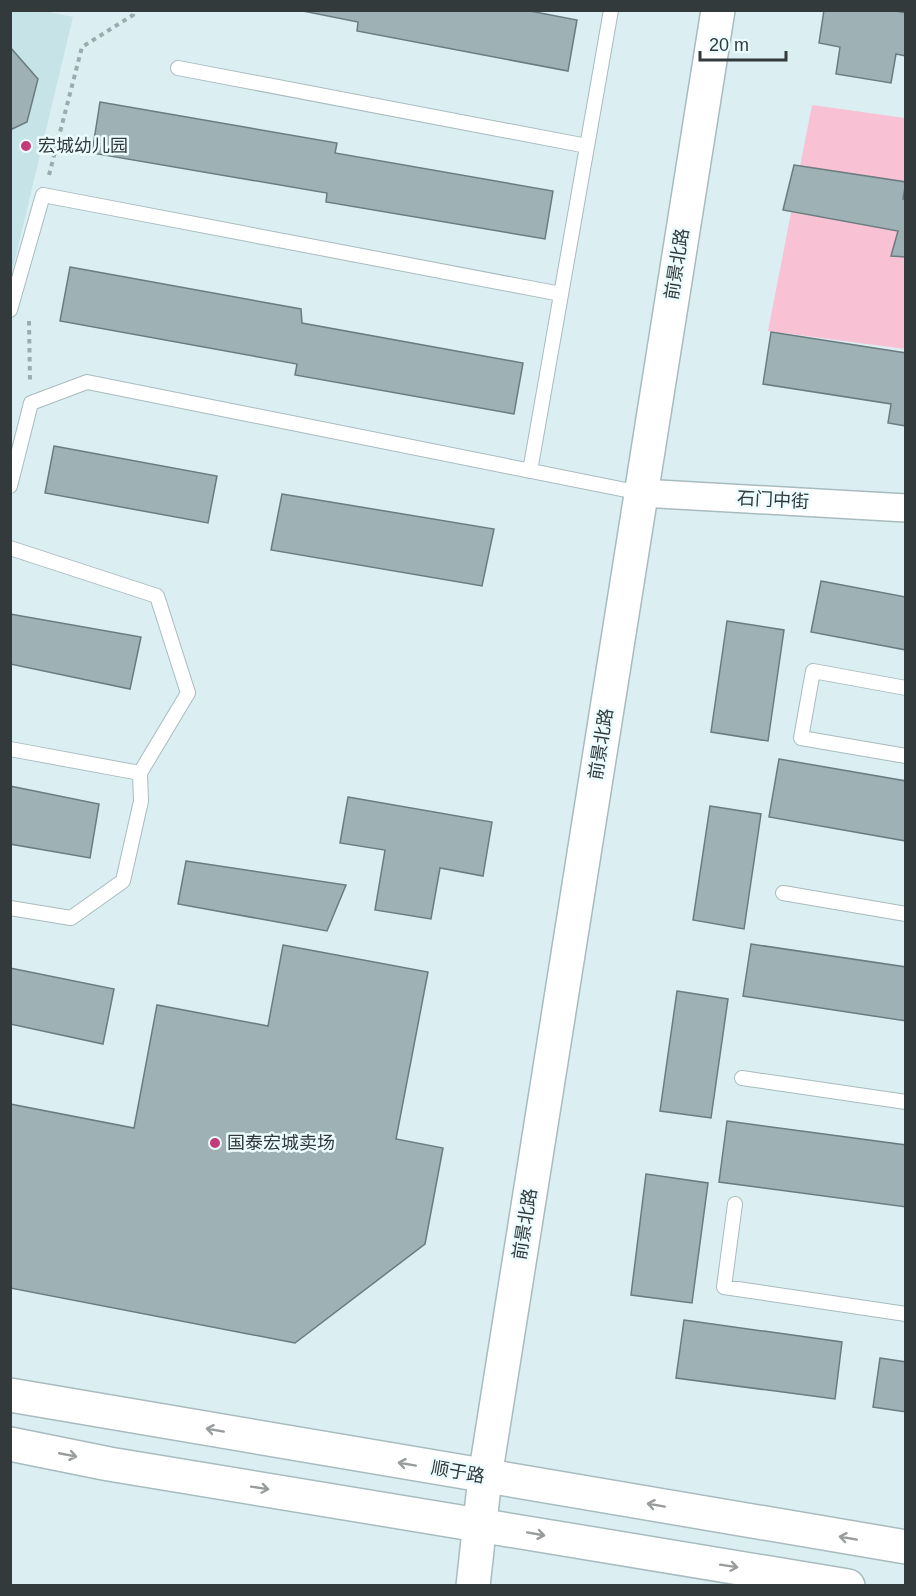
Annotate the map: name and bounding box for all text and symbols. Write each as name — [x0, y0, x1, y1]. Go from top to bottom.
scale bar — [700, 24, 786, 62]
text: 20 m — [709, 35, 749, 55]
place label: 宏城幼儿园 — [38, 136, 128, 156]
marker: 宏城幼儿园 — [19, 139, 33, 153]
street label: 前景北路 — [661, 227, 693, 301]
street label: 石门中街 — [737, 488, 809, 512]
street label: 前景北路 — [585, 707, 617, 781]
place label: 国泰宏城卖场 — [227, 1133, 335, 1153]
marker: 国泰宏城卖场 — [208, 1136, 222, 1150]
street label: 前景北路 — [509, 1187, 541, 1261]
one-way arrow — [205, 1425, 225, 1436]
one-way arrow — [58, 1450, 77, 1461]
street label: 顺于路 — [430, 1457, 486, 1487]
one-way arrow — [397, 1458, 417, 1469]
one-way arrow — [250, 1483, 269, 1494]
one-way arrow — [646, 1499, 666, 1510]
one-way arrow — [526, 1529, 546, 1540]
one-way arrow — [838, 1532, 858, 1543]
one-way arrow — [718, 1561, 738, 1572]

